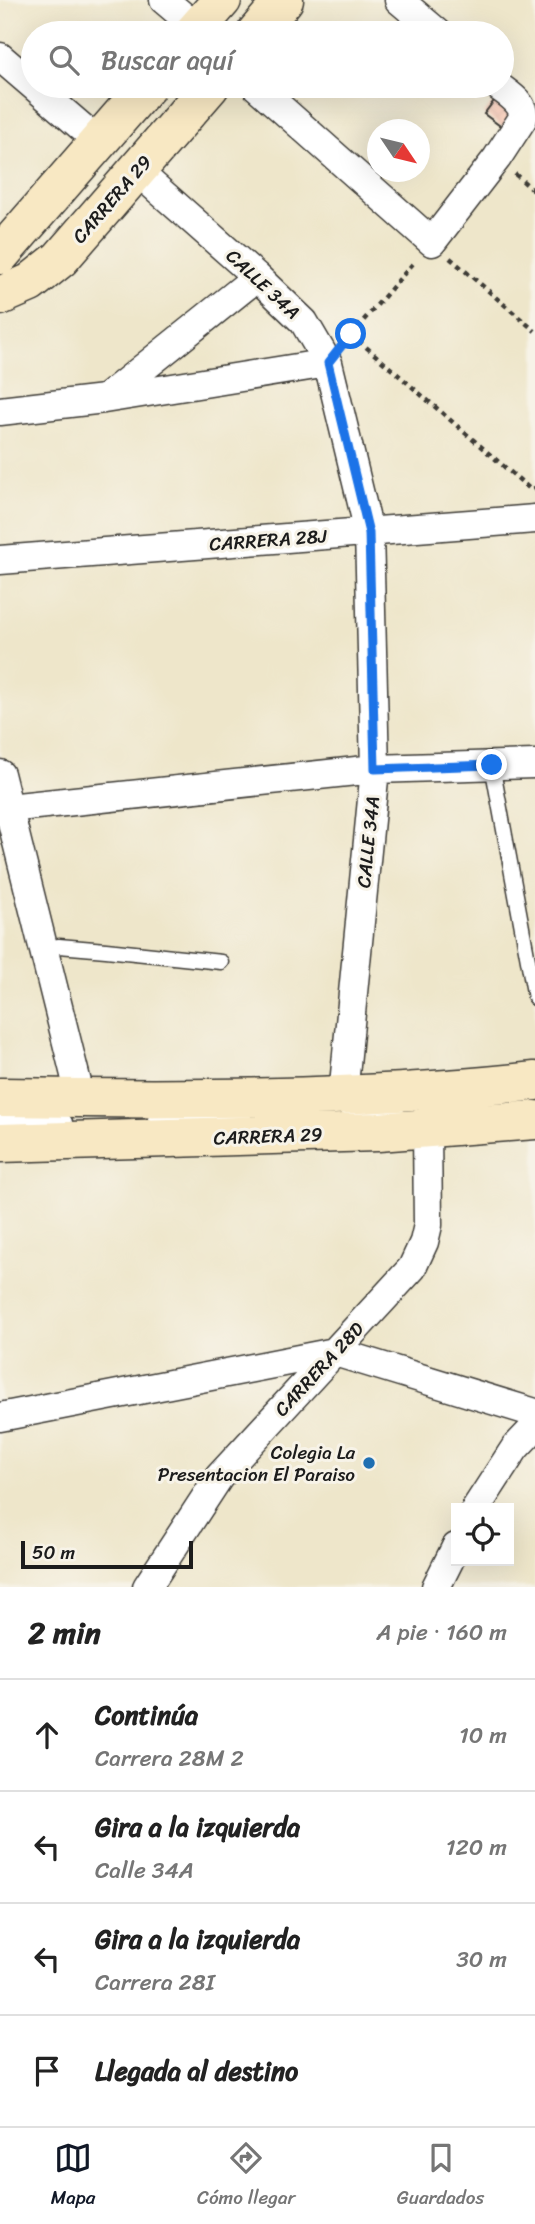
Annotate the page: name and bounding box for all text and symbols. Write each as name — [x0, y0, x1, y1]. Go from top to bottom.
search box — [21, 21, 514, 98]
text: Buscar aquí — [101, 37, 234, 83]
icon: search — [45, 41, 83, 79]
north arrow — [367, 119, 430, 182]
street label: CARRERA 29 — [64, 147, 160, 251]
street label: CALLE 34A — [218, 241, 308, 327]
route start — [335, 318, 366, 349]
street label: CARRERA 28J — [208, 519, 329, 561]
route end — [476, 749, 507, 780]
street label: CALLE 34A — [347, 795, 389, 889]
street label: CARRERA 29 — [213, 1118, 323, 1154]
street label: CARRERA 28D — [266, 1313, 373, 1424]
place label: Colegia La Presentacion El Paraiso — [158, 1436, 355, 1491]
marker: Colegia La Presentacion El Paraiso — [361, 1455, 377, 1471]
map controls — [451, 1503, 514, 1566]
button: locate — [451, 1503, 514, 1566]
text: 50 m — [32, 1536, 75, 1569]
scale bar — [21, 1538, 192, 1570]
text: 2 min — [28, 1606, 101, 1660]
text: A pie · 160 m — [376, 1612, 507, 1653]
text: Continúa — [95, 1692, 198, 1738]
text: 10 m — [459, 1715, 507, 1756]
icon: ahead — [28, 1716, 66, 1754]
text: Carrera 28M 2 — [95, 1738, 244, 1779]
text: Gira a la izquierda — [95, 1804, 300, 1850]
text: 120 m — [446, 1827, 507, 1868]
icon: left — [28, 1828, 66, 1866]
text: Calle 34A — [95, 1850, 194, 1891]
text: Gira a la izquierda — [95, 1916, 300, 1962]
text: 30 m — [456, 1939, 507, 1980]
icon: left — [28, 1940, 66, 1978]
text: Carrera 28I — [95, 1962, 215, 2003]
text: Llegada al destino — [95, 2048, 298, 2094]
icon: arrive — [28, 2052, 66, 2090]
tab: Mapa — [51, 2139, 95, 2214]
tab: Cómo llegar — [197, 2139, 295, 2214]
tab: Guardados — [397, 2139, 484, 2214]

